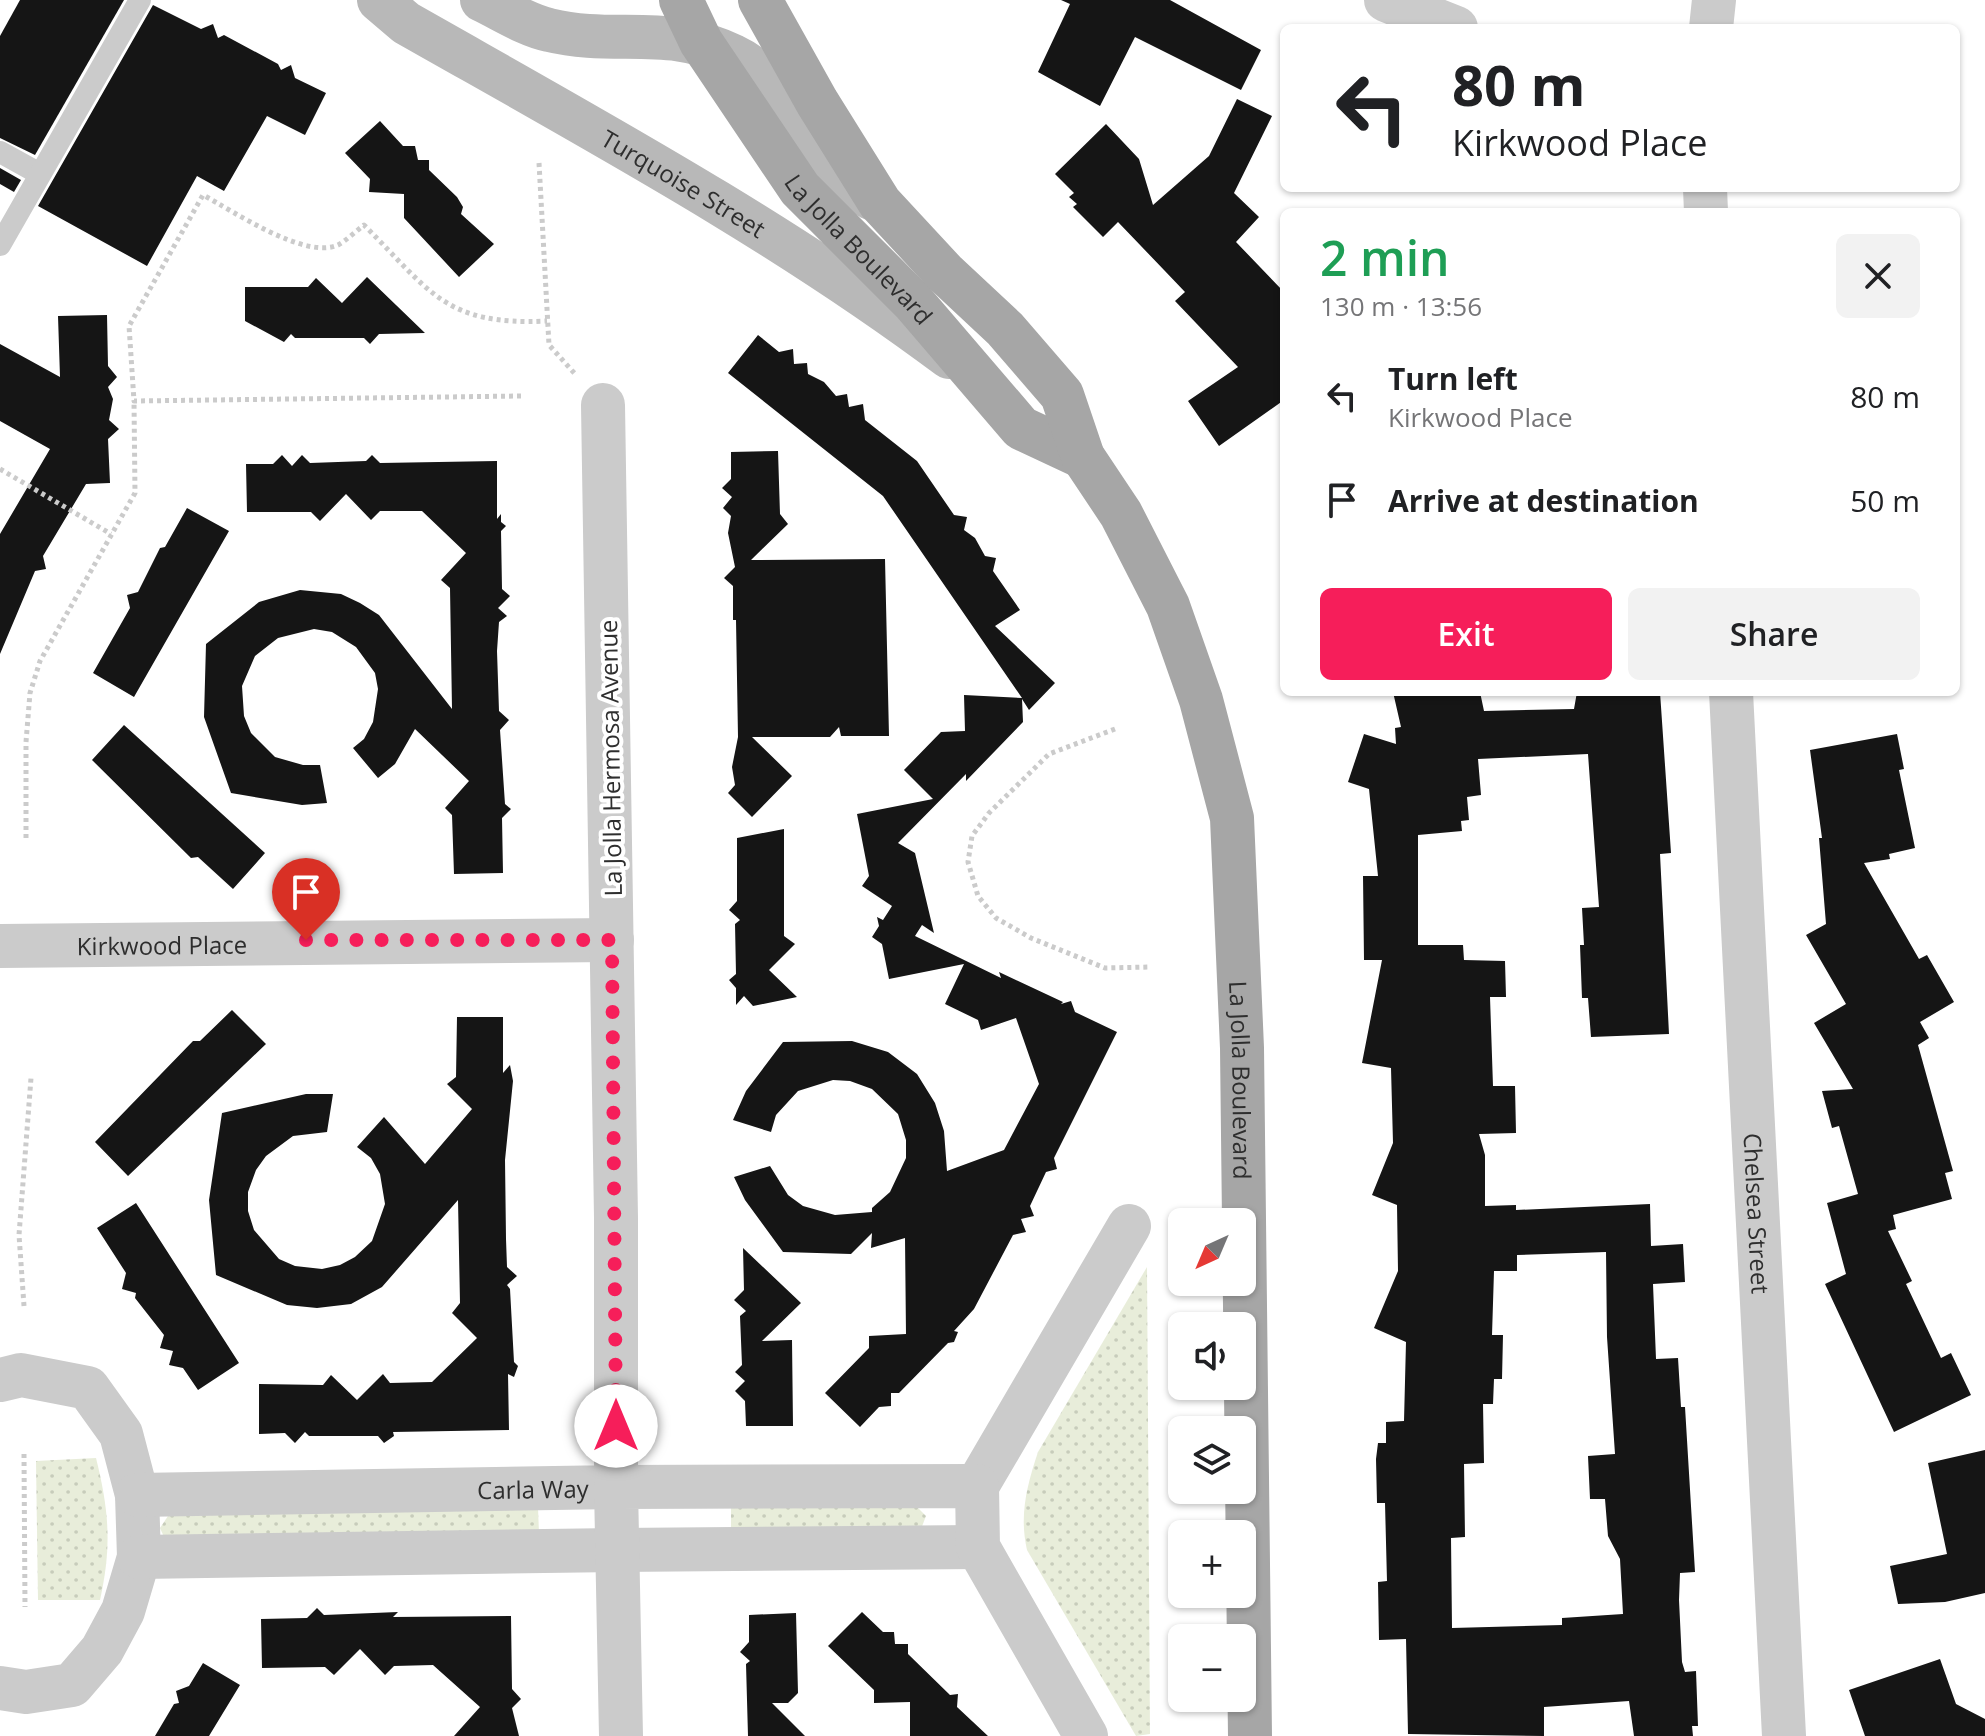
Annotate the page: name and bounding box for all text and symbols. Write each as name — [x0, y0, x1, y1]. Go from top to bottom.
text: 80 m — [1452, 46, 1586, 122]
icon: left — [1320, 56, 1424, 160]
text: Kirkwood Place — [1452, 118, 1708, 167]
street label: Turquoise Street — [596, 121, 772, 245]
street label: La Jolla Boulevard — [778, 167, 941, 331]
text: 2 min — [1320, 225, 1450, 290]
button: close — [1836, 234, 1920, 318]
text: 130 m · 13:56 — [1320, 288, 1482, 324]
text: Turn left — [1388, 358, 1518, 399]
icon: left — [1320, 374, 1364, 418]
text: 80 m — [1850, 376, 1920, 417]
text: Kirkwood Place — [1388, 399, 1573, 435]
icon: arrive — [1320, 478, 1364, 522]
text: Arrive at destination — [1388, 480, 1699, 521]
text: 50 m — [1850, 480, 1920, 521]
button: Exit — [1320, 588, 1612, 680]
button: Share — [1628, 588, 1920, 680]
street label: La Jolla Hermosa Avenue — [591, 619, 629, 897]
pin — [272, 858, 340, 940]
icon: arrive — [284, 870, 328, 914]
street label: Kirkwood Place — [77, 927, 247, 962]
street label: La Jolla Boulevard — [1223, 980, 1260, 1180]
street label: Chelsea Street — [1737, 1132, 1778, 1295]
north arrow — [1168, 1208, 1256, 1296]
map controls — [1168, 1208, 1256, 1712]
button: sound — [1168, 1312, 1256, 1400]
position arrow — [574, 1384, 658, 1468]
button: layers — [1168, 1416, 1256, 1504]
street label: Carla Way — [477, 1471, 590, 1506]
button: + — [1168, 1520, 1256, 1608]
button: − — [1168, 1624, 1256, 1712]

